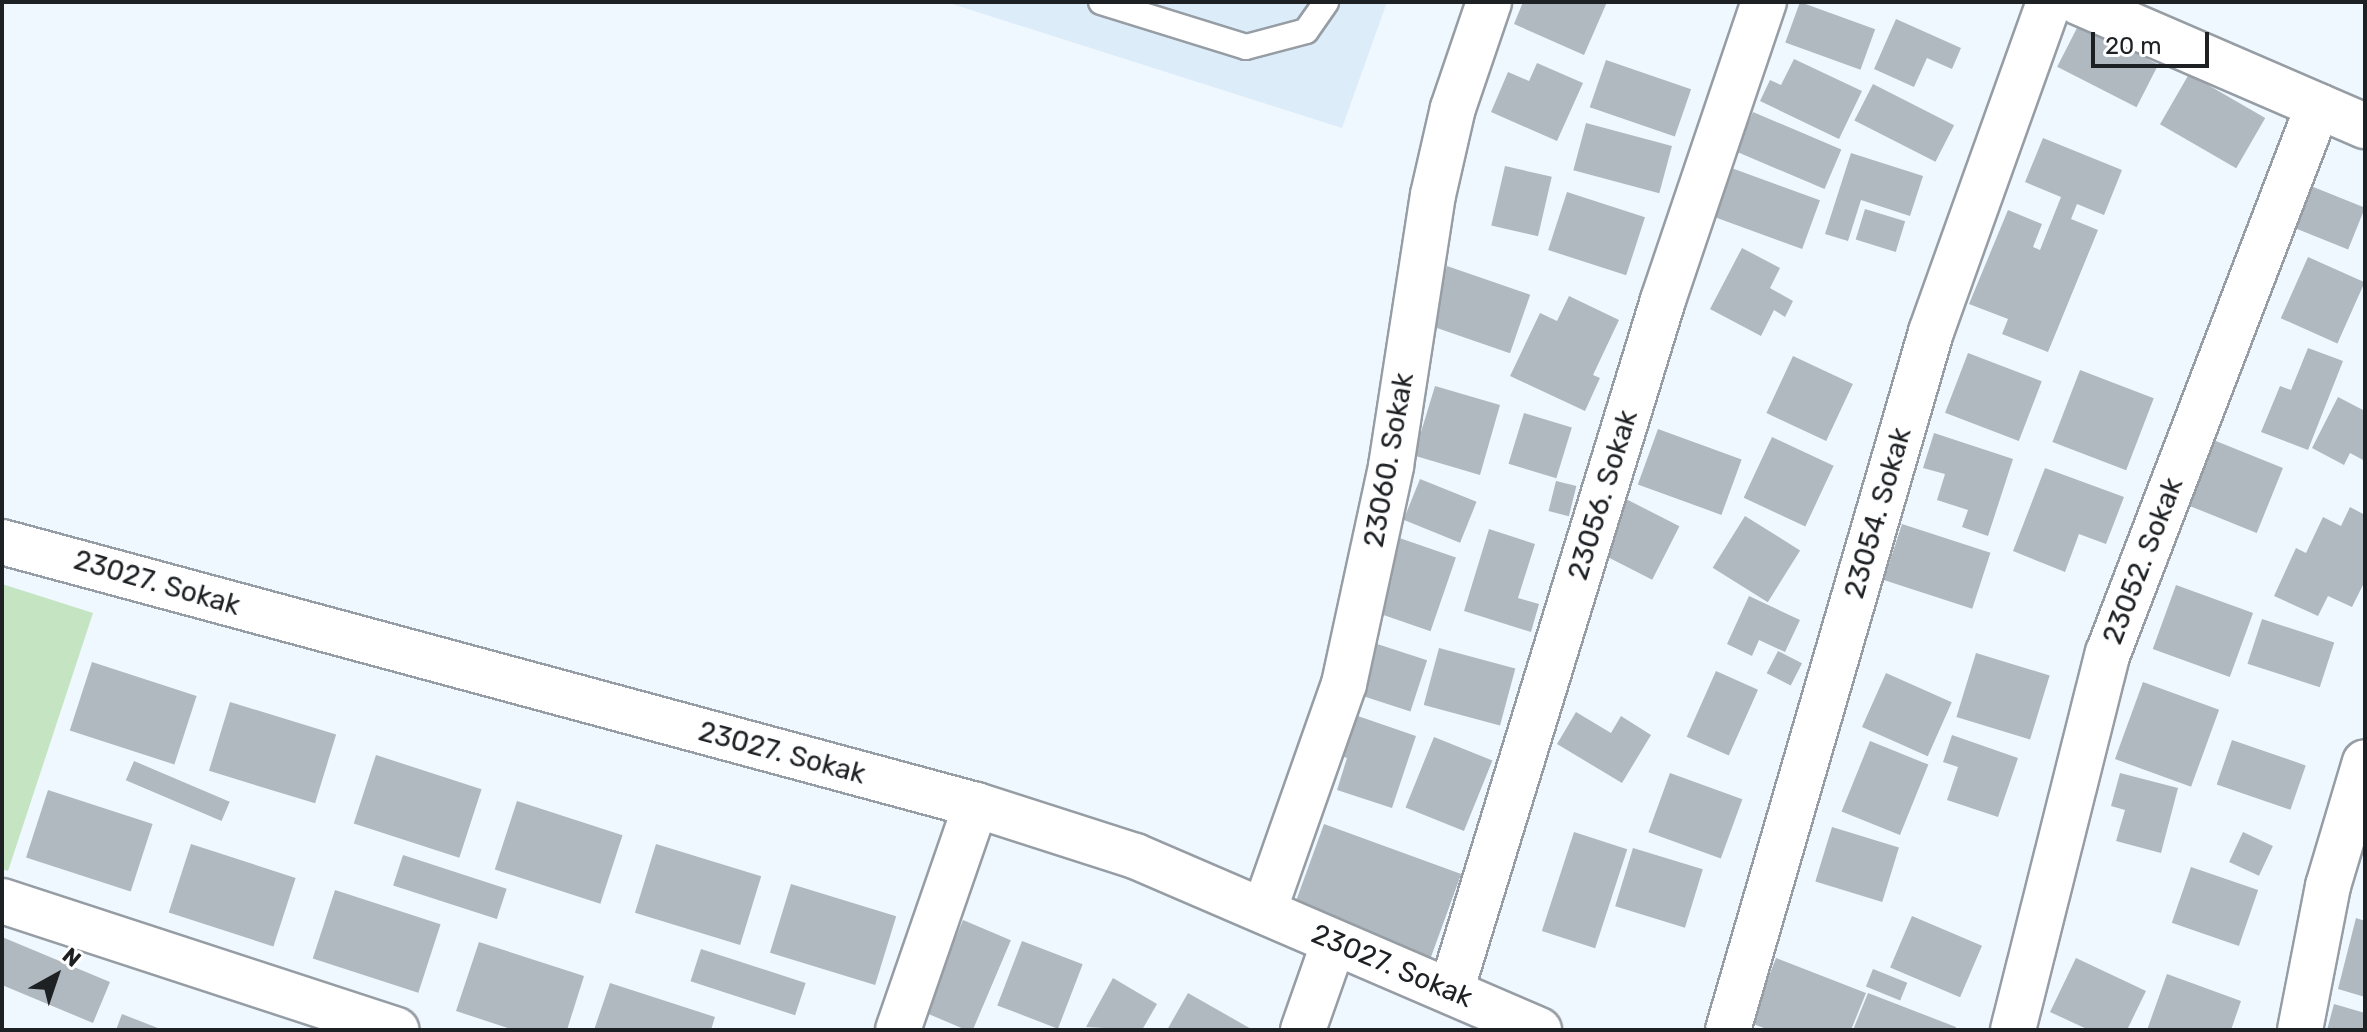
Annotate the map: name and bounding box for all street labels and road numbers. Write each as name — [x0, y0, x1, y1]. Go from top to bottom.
street label: 23060. Sokak — [1357, 370, 1421, 550]
street label: 23056. Sokak — [1561, 406, 1645, 584]
street label: 23054. Sokak — [1838, 424, 1918, 602]
street label: 23052. Sokak — [2096, 473, 2190, 649]
street label: 23027. Sokak — [70, 543, 244, 623]
street label: 23027. Sokak — [695, 715, 869, 791]
street label: 23027. Sokak — [1307, 917, 1477, 1015]

